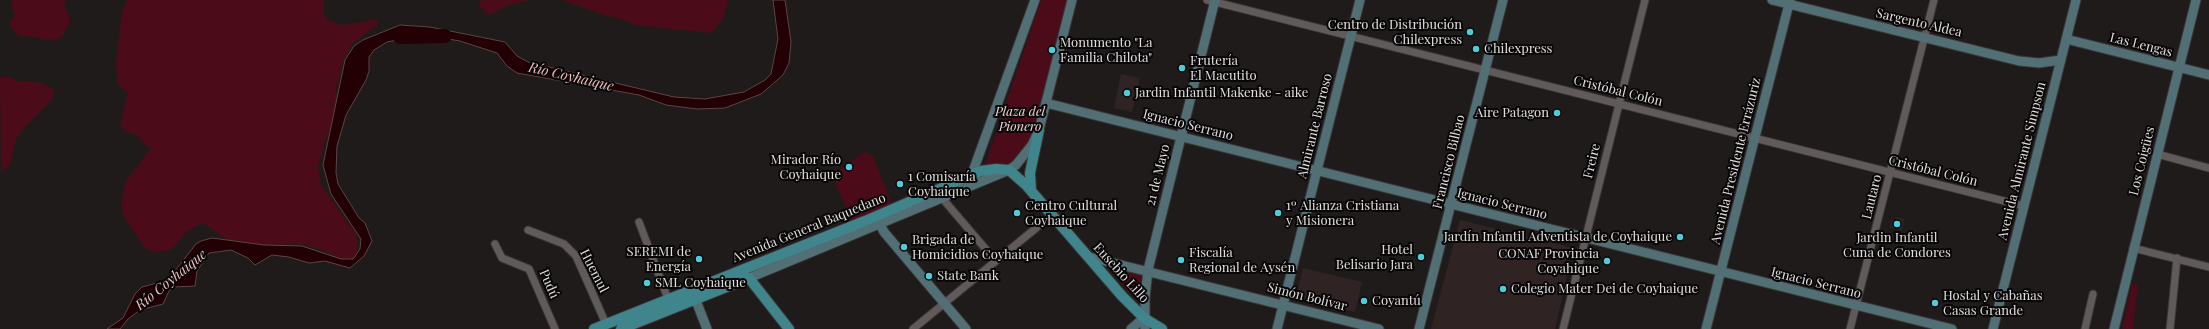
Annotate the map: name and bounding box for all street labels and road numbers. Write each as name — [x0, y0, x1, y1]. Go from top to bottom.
street label: Sargento Aldea — [1875, 6, 1963, 40]
street label: Las Lengas — [2108, 30, 2174, 60]
street label: Almirante Barroso — [1294, 72, 1336, 180]
street label: Cristóbal Colón — [1572, 72, 1664, 110]
street label: Avenida Presidente Errázuriz — [1708, 76, 1764, 246]
street label: Avenida Almirante Simpson — [1995, 80, 2049, 242]
street label: Ignacio Serrano — [1141, 106, 1235, 144]
street label: Francisco Bilbao — [1430, 113, 1468, 211]
street label: Los Coigües — [2126, 125, 2158, 197]
street label: Freire — [1580, 142, 1604, 180]
street label: 21 de Mayo — [1143, 143, 1173, 207]
street label: Cristóbal Colón — [1887, 152, 1979, 190]
street label: Lautaro — [1859, 173, 1885, 221]
street label: Ignacio Serrano — [1455, 185, 1549, 223]
street label: Avenida General Baquedano — [730, 190, 888, 266]
street label: Eusebio Lillo — [1090, 240, 1152, 306]
street label: Huemul — [576, 247, 612, 295]
street label: Ignacio Serrano — [1769, 264, 1863, 302]
street label: Pudú — [536, 267, 562, 301]
street label: Simón Bolívar — [1265, 280, 1349, 314]

